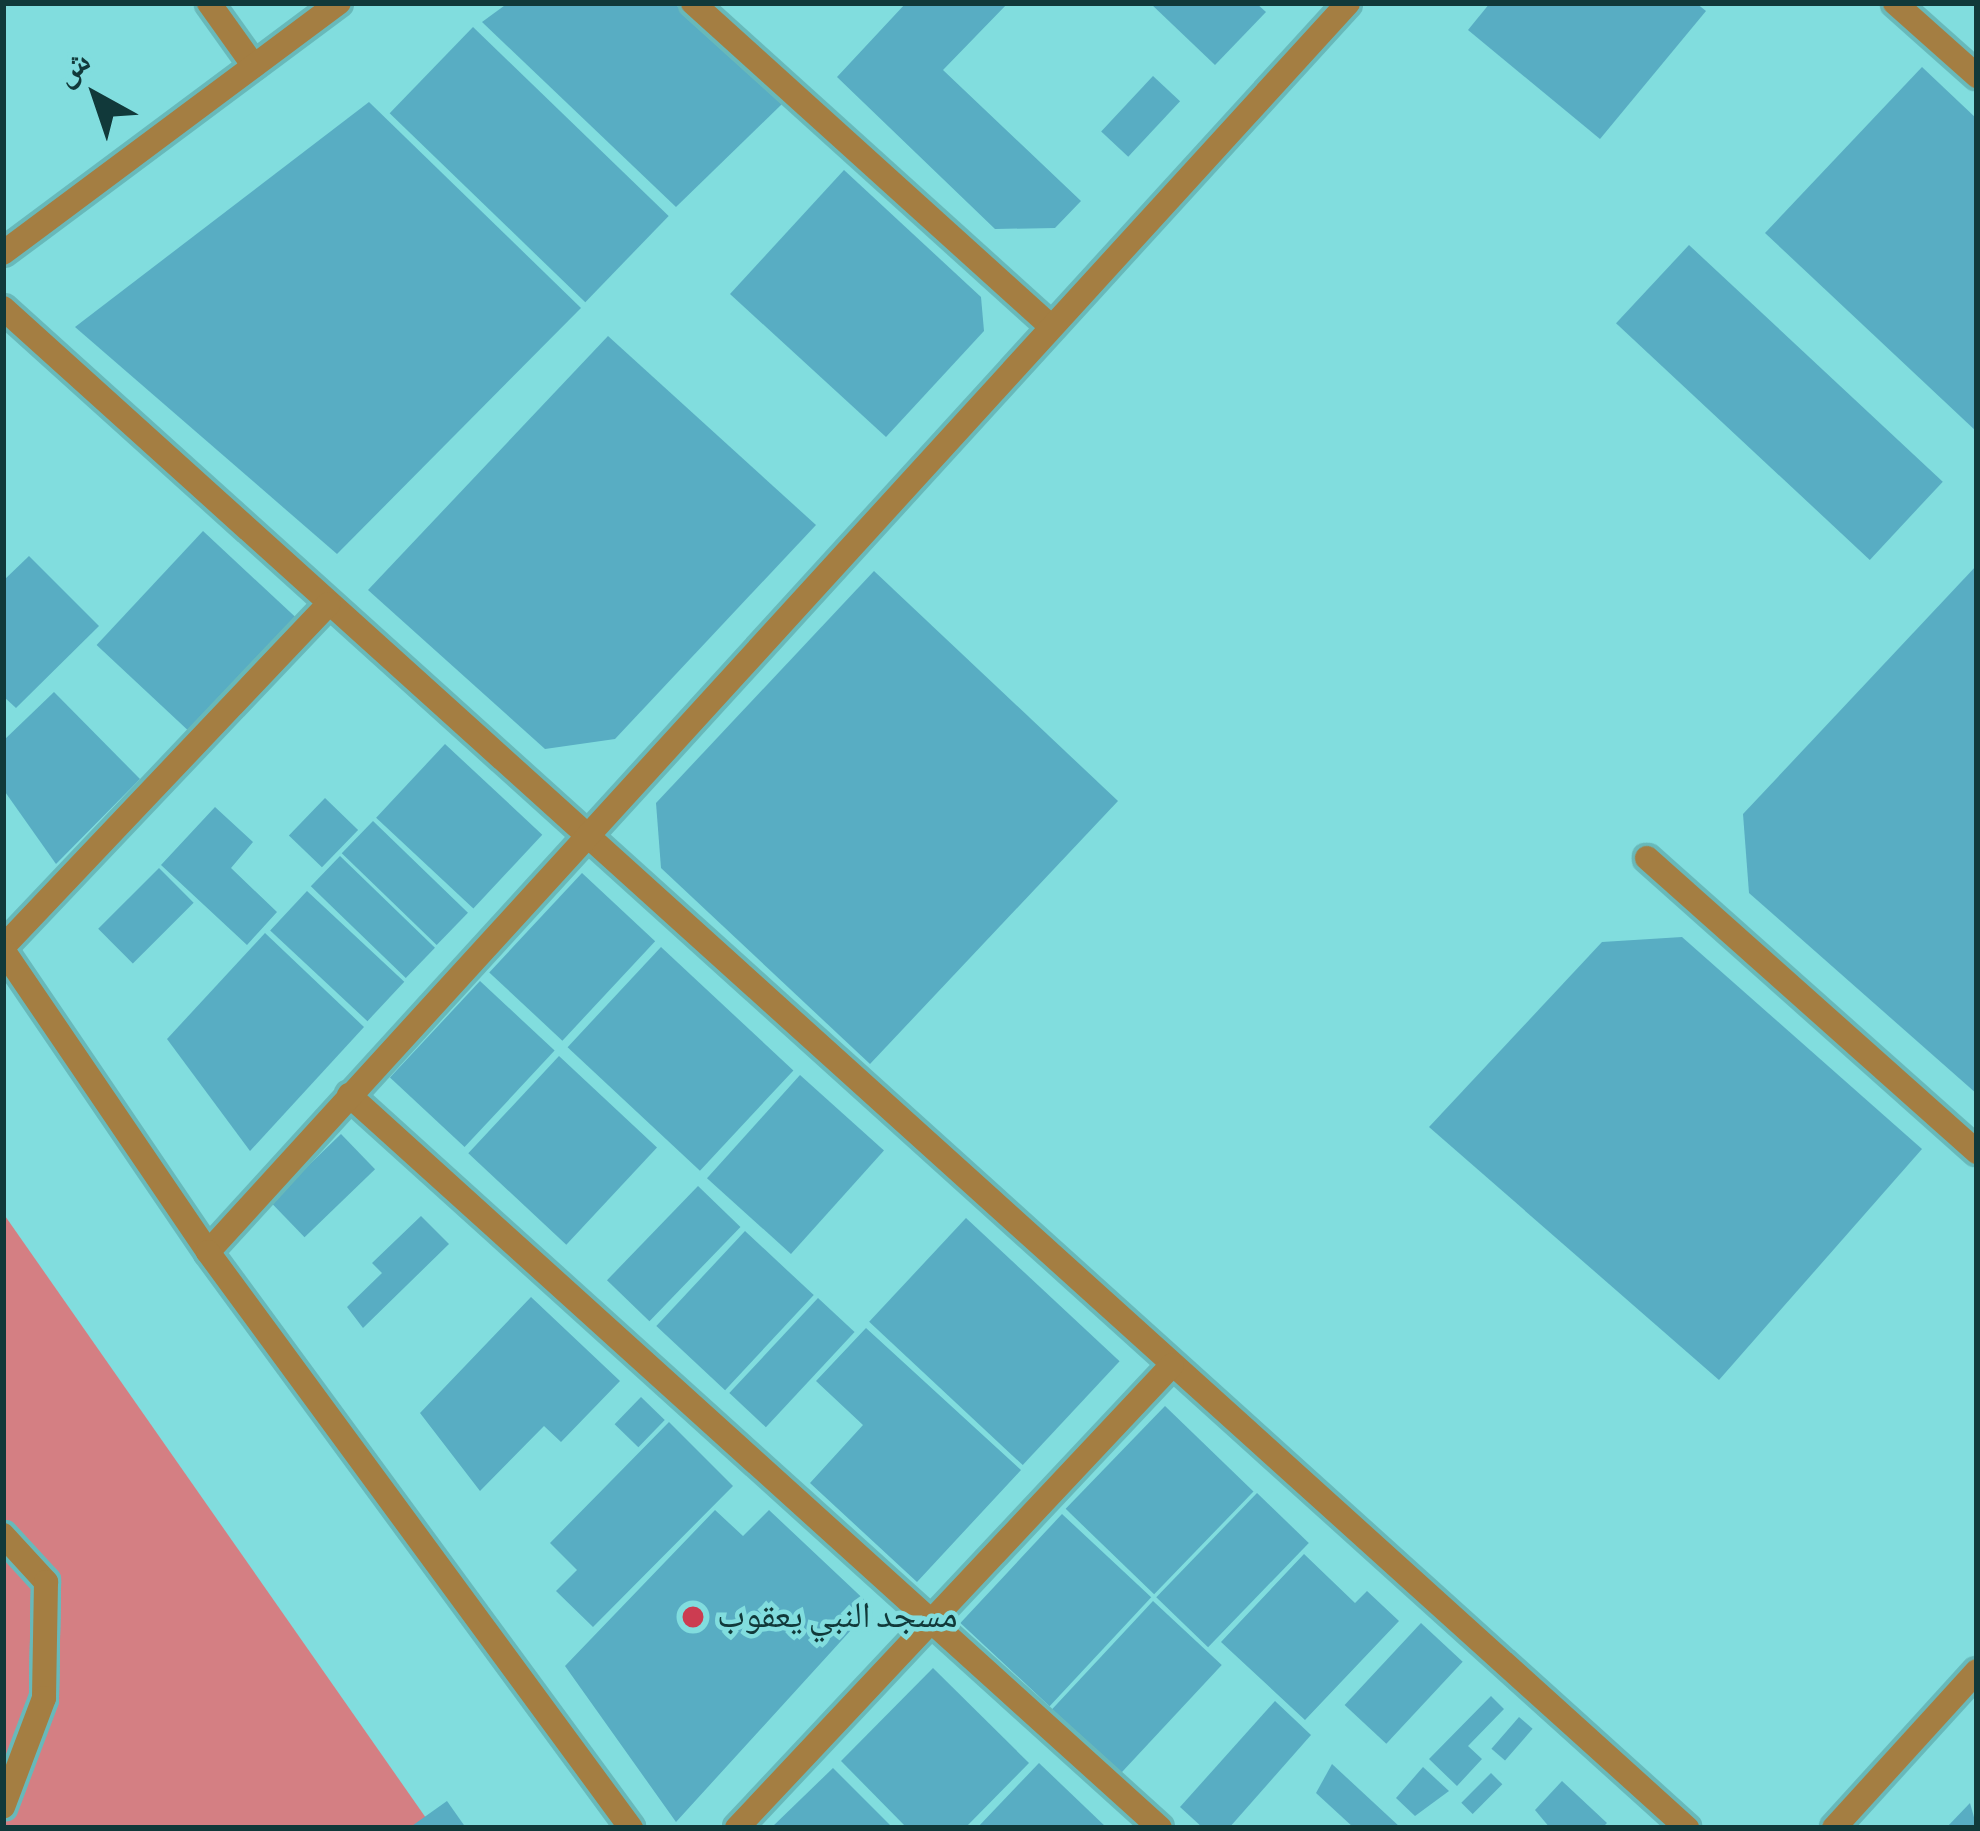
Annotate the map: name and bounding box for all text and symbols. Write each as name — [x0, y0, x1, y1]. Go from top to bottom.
north arrow — [36, 36, 156, 156]
text: ش — [47, 42, 99, 95]
place label: مسجد النبي يعقوب — [717, 1595, 958, 1639]
marker: مسجد النبي يعقوب — [680, 1604, 706, 1630]

